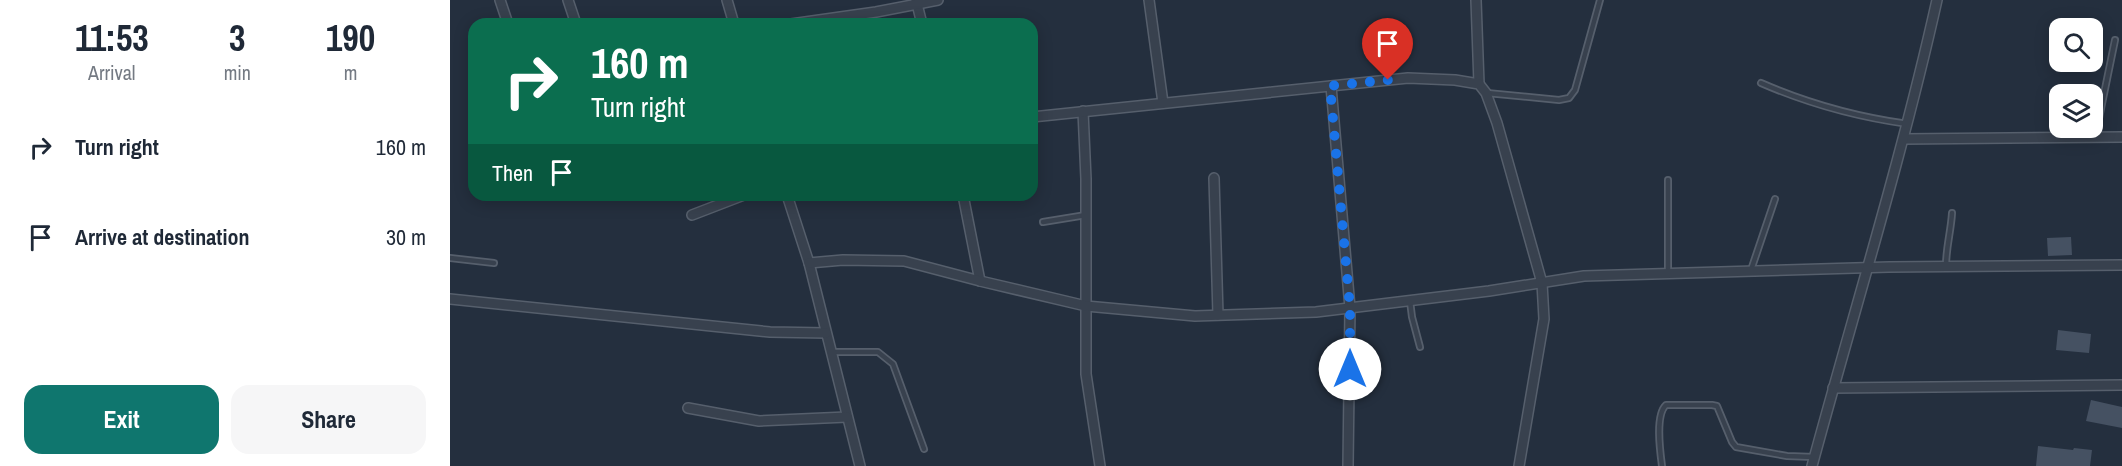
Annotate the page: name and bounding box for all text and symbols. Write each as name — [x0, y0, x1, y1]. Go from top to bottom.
text: 11:53 — [75, 14, 149, 62]
text: 3 — [229, 14, 246, 62]
text: 190 — [326, 14, 375, 62]
pin — [1362, 18, 1413, 80]
map controls — [2049, 18, 2103, 138]
button: search — [2049, 18, 2103, 72]
icon: arrive — [1371, 27, 1404, 60]
text: 160 m — [591, 35, 689, 91]
icon: right — [492, 42, 570, 120]
text: Arrival — [88, 59, 136, 86]
text: min — [224, 59, 251, 86]
text: m — [344, 59, 357, 86]
button: layers — [2049, 84, 2103, 138]
text: Turn right — [591, 89, 685, 125]
icon: right — [24, 131, 57, 164]
text: Turn right — [75, 132, 159, 162]
text: 160 m — [376, 132, 426, 162]
icon: arrive — [545, 156, 578, 189]
text: Then — [492, 158, 533, 188]
icon: arrive — [24, 221, 57, 254]
text: Arrive at destination — [75, 222, 249, 252]
text: 30 m — [386, 222, 426, 252]
position arrow — [1318, 337, 1382, 401]
button: Exit — [24, 385, 219, 454]
button: Share — [231, 385, 426, 454]

